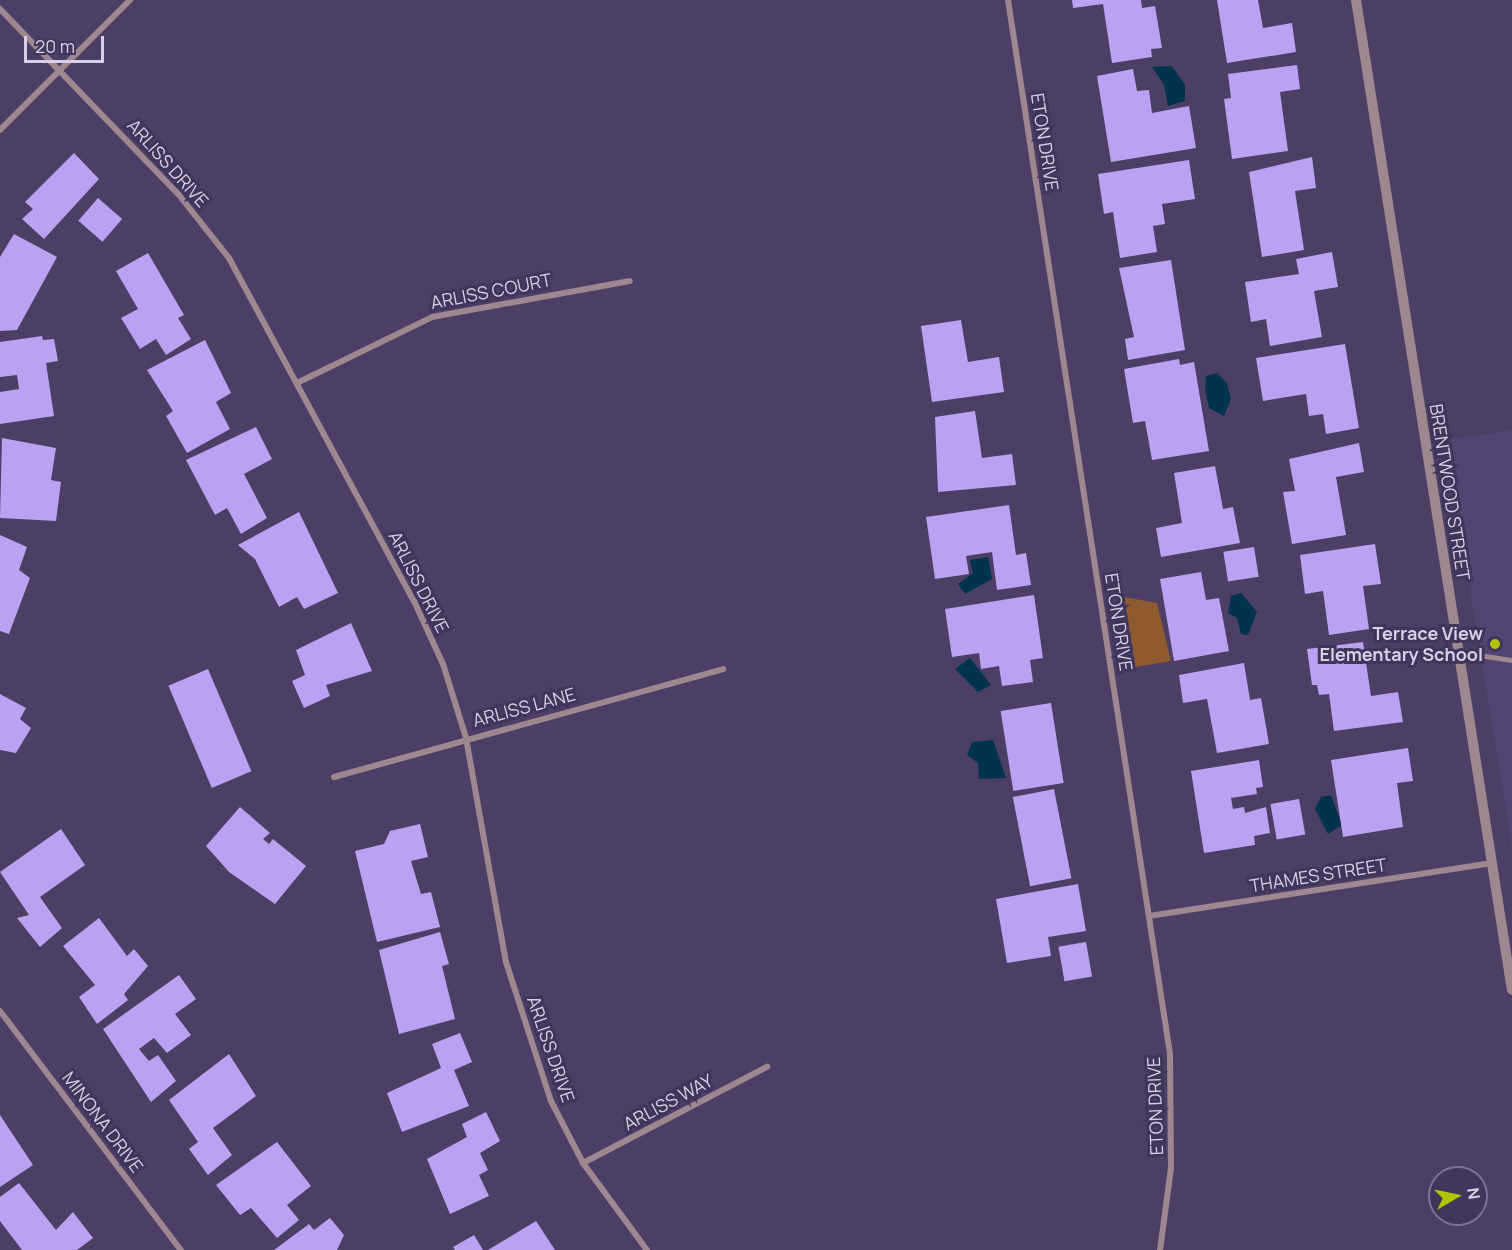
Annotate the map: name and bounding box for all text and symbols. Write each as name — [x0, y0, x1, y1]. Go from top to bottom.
scale bar — [27, 24, 106, 62]
text: 20 m — [35, 34, 75, 58]
street label: ETON DRIVE — [1027, 92, 1063, 192]
street label: ARLISS DRIVE — [123, 115, 213, 211]
street label: ARLISS COURT — [429, 269, 553, 313]
street label: BRENTWOOD STREET — [1425, 402, 1475, 582]
street label: ARLISS DRIVE — [384, 528, 454, 636]
street label: ETON DRIVE — [1101, 572, 1137, 672]
place label: Terrace View Elementary School — [1320, 623, 1483, 666]
marker: Terrace View Elementary School — [1488, 637, 1502, 651]
street label: ARLISS LANE — [470, 683, 578, 731]
street label: THAMES STREET — [1248, 853, 1388, 897]
street label: ARLISS DRIVE — [523, 993, 579, 1105]
street label: ETON DRIVE — [1142, 1056, 1168, 1156]
street label: MINONA DRIVE — [58, 1067, 148, 1177]
street label: ARLISS WAY — [620, 1069, 716, 1135]
north arrow — [1428, 1166, 1488, 1226]
text: N — [1462, 1186, 1486, 1201]

